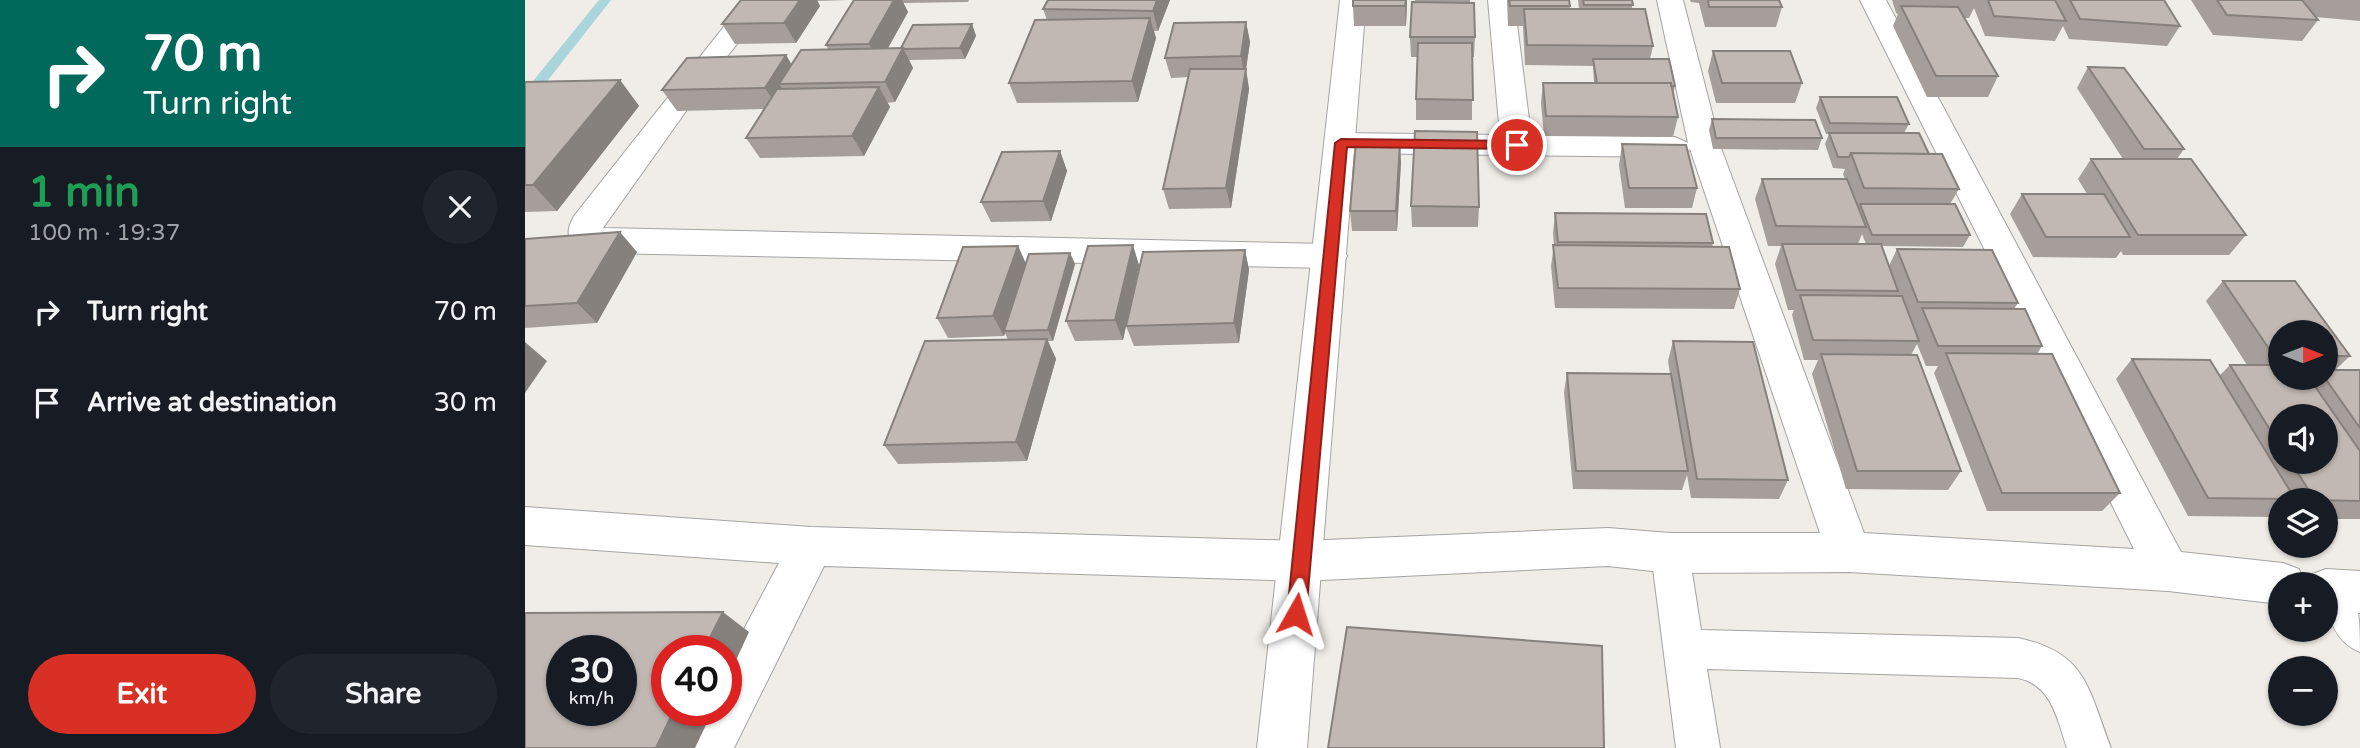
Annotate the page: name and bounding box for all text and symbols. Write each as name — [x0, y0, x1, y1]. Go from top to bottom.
text: 70 m — [143, 25, 262, 84]
icon: right — [28, 28, 119, 119]
text: Turn right — [143, 85, 292, 123]
pin — [1487, 115, 1547, 175]
icon: arrive — [1498, 126, 1536, 164]
text: 1 min — [28, 167, 140, 218]
button: close — [423, 170, 497, 244]
text: 100 m · 19:37 — [28, 219, 180, 247]
icon: right — [28, 293, 66, 331]
text: Turn right — [87, 296, 208, 327]
text: 70 m — [434, 296, 497, 327]
north arrow — [2268, 320, 2338, 390]
map controls — [2268, 320, 2338, 726]
icon: arrive — [28, 384, 66, 422]
text: Arrive at destination — [87, 387, 337, 418]
text: 30 m — [434, 387, 497, 418]
button: sound — [2268, 404, 2338, 474]
button: layers — [2268, 488, 2338, 558]
button: + — [2268, 572, 2338, 642]
position arrow — [1259, 577, 1333, 651]
speed limit sign: 40 — [651, 635, 742, 726]
text: 30 — [570, 650, 613, 692]
button: Exit — [28, 654, 256, 734]
button: Share — [270, 654, 497, 734]
button: − — [2268, 656, 2338, 726]
text: km/h — [569, 687, 614, 709]

